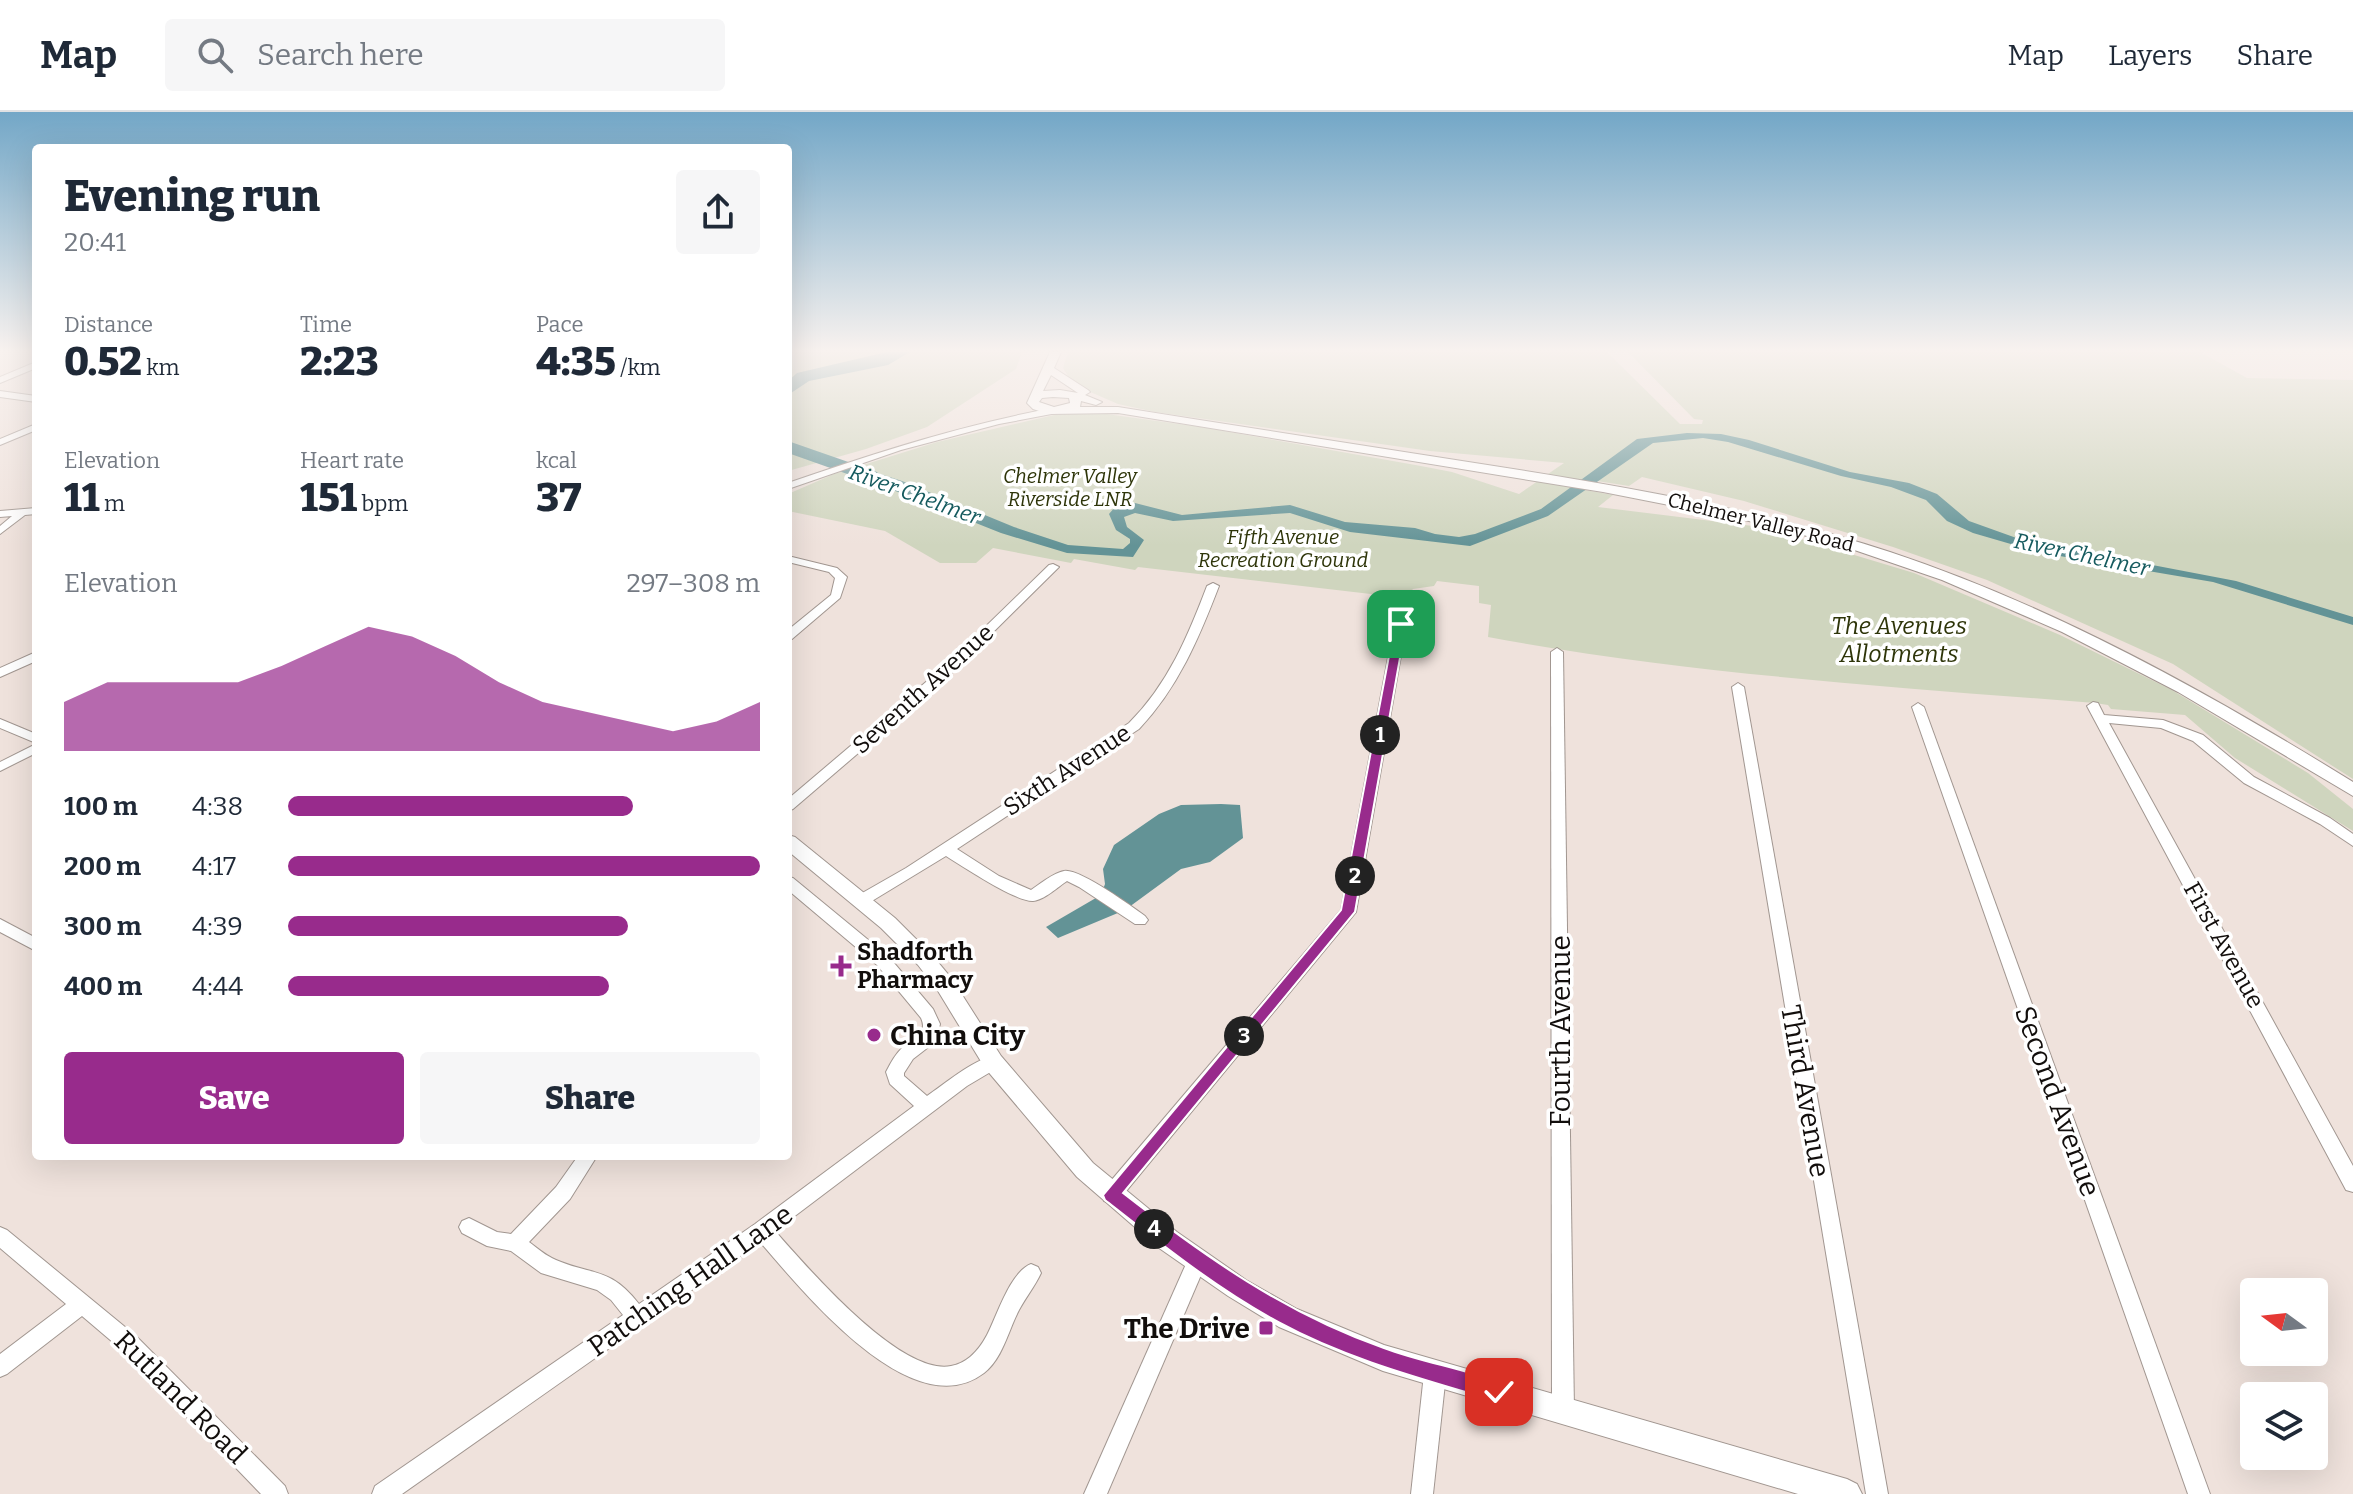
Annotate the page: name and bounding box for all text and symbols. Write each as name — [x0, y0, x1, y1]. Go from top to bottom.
search box — [165, 19, 725, 91]
text: Map — [40, 32, 117, 78]
icon: search — [193, 33, 237, 77]
text: Search here — [257, 37, 424, 73]
text: Map — [2007, 39, 2064, 72]
text: Layers — [2108, 39, 2192, 72]
text: Share — [2236, 39, 2313, 72]
text: Evening run — [64, 170, 320, 223]
button: share — [676, 170, 760, 254]
text: 20:41 — [64, 227, 126, 258]
text: Distance — [64, 311, 153, 338]
text: Time — [300, 311, 352, 338]
text: Pace — [536, 311, 584, 338]
text: 0.52 — [64, 338, 142, 386]
text: 2:23 — [300, 338, 379, 386]
text: 4:35 — [536, 338, 616, 386]
text: km — [142, 354, 179, 381]
text: /km — [616, 354, 661, 381]
text: Elevation — [64, 447, 160, 474]
text: Heart rate — [300, 447, 404, 474]
text: kcal — [536, 447, 577, 474]
water label: River Chelmer — [846, 458, 985, 531]
park label: Chelmer Valley Riverside LNR — [1003, 464, 1139, 511]
text: 11 — [64, 474, 100, 522]
text: 151 — [300, 474, 357, 522]
text: 37 — [536, 474, 581, 522]
street label: Chelmer Valley Road — [1665, 487, 1857, 557]
text: m — [100, 490, 125, 517]
text: bpm — [357, 490, 408, 517]
park label: Fifth Avenue Recreation Ground — [1198, 525, 1368, 572]
water label: River Chelmer — [2012, 527, 2153, 582]
text: Elevation — [64, 568, 177, 599]
text: 297–308 m — [626, 568, 760, 599]
pin — [1367, 590, 1435, 658]
icon: arrive — [1379, 602, 1423, 646]
park label: The Avenues Allotments — [1831, 612, 1967, 668]
street label: Seventh Avenue — [847, 618, 999, 760]
pin: 1 — [1360, 715, 1400, 755]
street label: Sixth Avenue — [998, 719, 1136, 821]
text: 1 — [1375, 721, 1385, 748]
text: 100 m — [64, 791, 138, 822]
text: 4:38 — [192, 791, 243, 822]
text: 200 m — [64, 851, 141, 882]
text: 4:17 — [192, 851, 236, 882]
pin: 2 — [1335, 856, 1375, 896]
text: 2 — [1349, 862, 1361, 889]
street label: First Avenue — [2178, 877, 2270, 1013]
text: 300 m — [64, 911, 141, 942]
text: 4:39 — [192, 911, 243, 942]
street label: Fourth Avenue — [1544, 935, 1577, 1127]
place label: Shadforth Pharmacy — [857, 938, 974, 994]
marker: Shadforth Pharmacy — [832, 957, 850, 975]
text: 400 m — [64, 971, 142, 1002]
text: 4:44 — [192, 971, 243, 1002]
street label: Third Avenue — [1774, 1002, 1837, 1180]
street label: Second Avenue — [2008, 1002, 2107, 1201]
pin: 3 — [1224, 1016, 1264, 1056]
place label: China City — [890, 1019, 1026, 1052]
text: 3 — [1238, 1022, 1250, 1049]
marker: China City — [865, 1026, 883, 1044]
button: Save — [64, 1052, 404, 1144]
button: Share — [420, 1052, 760, 1144]
street label: Patching Hall Lane — [582, 1197, 799, 1363]
pin: 4 — [1134, 1209, 1174, 1249]
text: 4 — [1147, 1215, 1161, 1242]
north arrow — [2240, 1278, 2328, 1366]
map controls — [2240, 1278, 2328, 1470]
place label: The Drive — [1124, 1312, 1250, 1345]
marker: The Drive — [1257, 1319, 1275, 1337]
street label: Rutland Road — [107, 1324, 254, 1471]
pin — [1465, 1358, 1533, 1426]
icon: check — [1477, 1370, 1521, 1414]
button: layers — [2240, 1382, 2328, 1470]

